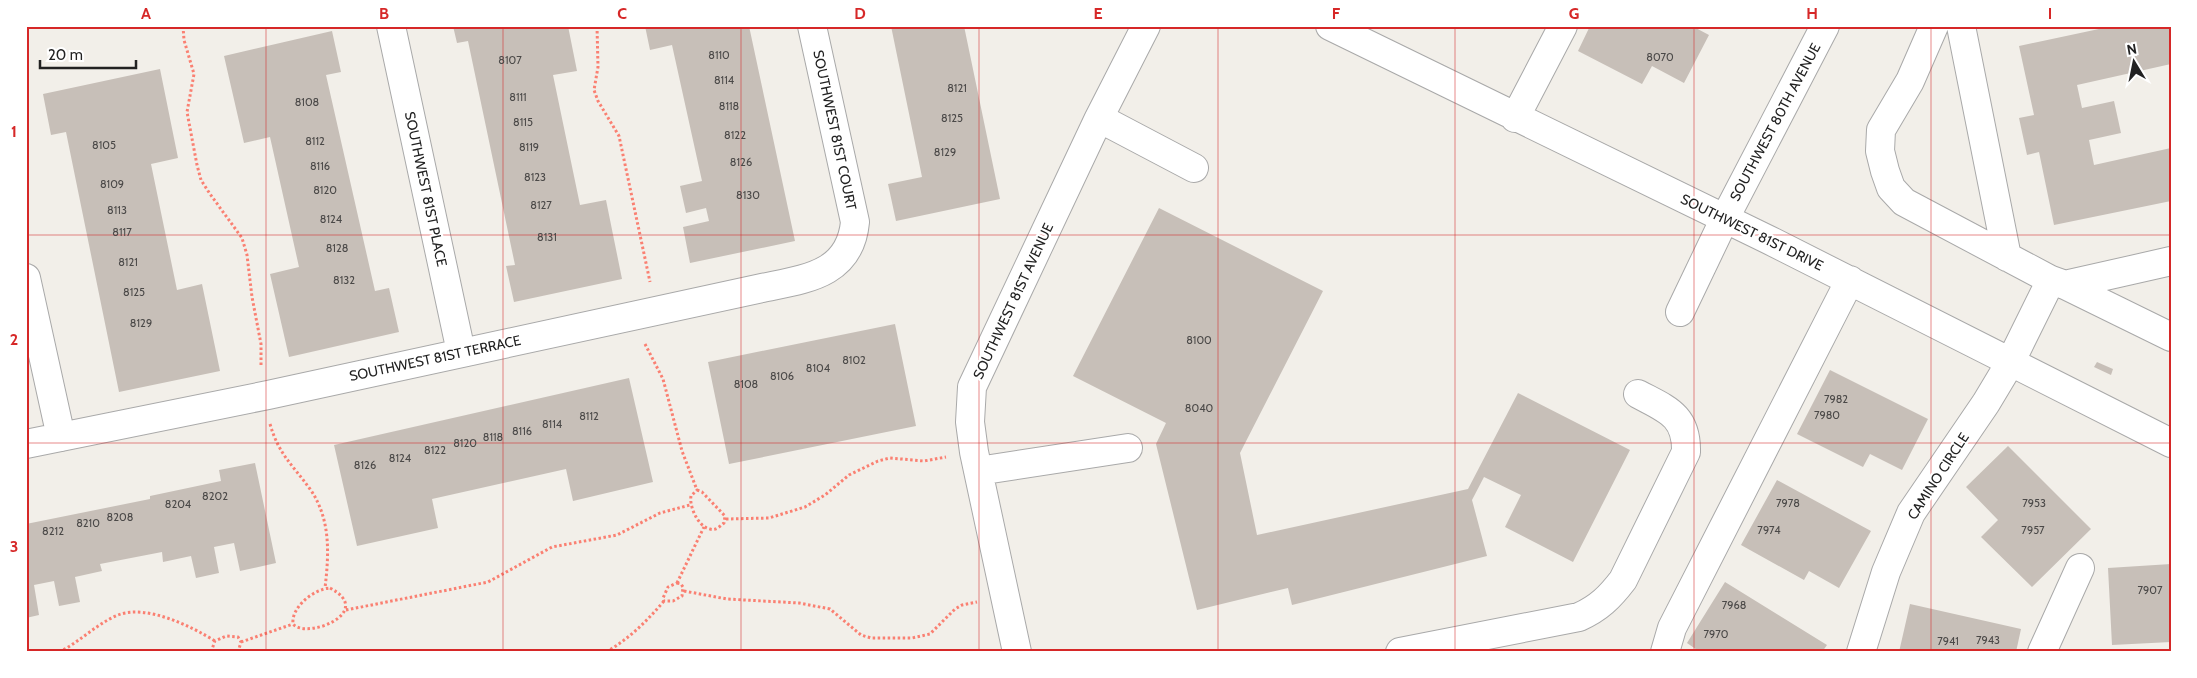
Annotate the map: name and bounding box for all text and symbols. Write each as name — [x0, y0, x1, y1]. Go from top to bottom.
text: A — [141, 4, 151, 23]
text: B — [379, 4, 389, 23]
text: C — [617, 4, 627, 23]
text: D — [854, 4, 866, 23]
text: E — [1093, 4, 1103, 23]
text: F — [1332, 4, 1341, 23]
text: G — [1569, 4, 1579, 23]
text: H — [1806, 4, 1818, 23]
text: I — [2048, 4, 2052, 23]
scale bar — [40, 38, 136, 70]
north arrow — [2110, 38, 2160, 88]
text: N — [2125, 39, 2138, 59]
street label: SOUTHWEST 80TH AVENUE — [1726, 40, 1825, 204]
text: 20 m — [48, 46, 83, 64]
house number: 8110 — [708, 48, 730, 62]
street label: SOUTHWEST 81ST COURT — [809, 48, 861, 212]
house number: 8070 — [1646, 50, 1674, 64]
house number: 8107 — [498, 53, 522, 67]
house number: 8114 — [714, 73, 735, 87]
house number: 8121 — [947, 81, 967, 95]
house number: 8111 — [509, 90, 527, 104]
house number: 8108 — [295, 95, 319, 109]
house number: 8118 — [719, 99, 739, 113]
street label: SOUTHWEST 81ST PLACE — [401, 110, 451, 268]
house number: 8125 — [941, 111, 963, 125]
house number: 8115 — [513, 115, 533, 129]
text: 1 — [11, 122, 17, 141]
house number: 8122 — [724, 128, 746, 142]
house number: 8112 — [305, 134, 325, 148]
house number: 8105 — [92, 138, 116, 152]
house number: 8119 — [519, 140, 539, 154]
house number: 8129 — [934, 145, 956, 159]
house number: 8126 — [730, 155, 752, 169]
house number: 8116 — [310, 159, 330, 173]
house number: 8123 — [524, 170, 546, 184]
house number: 8109 — [100, 177, 124, 191]
house number: 8120 — [313, 183, 337, 197]
house number: 8130 — [736, 188, 760, 202]
street label: SOUTHWEST 81ST DRIVE — [1678, 190, 1827, 275]
house number: 8127 — [530, 198, 552, 212]
house number: 8113 — [107, 203, 127, 217]
house number: 8124 — [320, 212, 343, 226]
street label: SOUTHWEST 81ST AVENUE — [969, 220, 1057, 382]
house number: 8117 — [112, 225, 132, 239]
house number: 8131 — [537, 230, 557, 244]
house number: 8128 — [326, 241, 348, 255]
house number: 8121 — [118, 255, 138, 269]
house number: 8132 — [333, 273, 355, 287]
house number: 8125 — [123, 285, 145, 299]
house number: 8129 — [130, 316, 152, 330]
text: 2 — [10, 330, 18, 349]
street label: SOUTHWEST 81ST TERRACE — [348, 331, 523, 385]
house number: 8100 — [1186, 333, 1212, 347]
house number: 8102 — [842, 353, 866, 367]
house number: 8104 — [806, 361, 831, 375]
house number: 8106 — [770, 369, 794, 383]
house number: 8108 — [734, 377, 758, 391]
house number: 7982 — [1824, 392, 1848, 406]
house number: 8040 — [1185, 401, 1214, 415]
house number: 7980 — [1814, 408, 1840, 422]
house number: 8112 — [579, 409, 599, 423]
house number: 8114 — [542, 417, 563, 431]
house number: 8116 — [512, 424, 532, 438]
street label: CAMINO CIRCLE — [1903, 429, 1973, 523]
house number: 8118 — [483, 430, 503, 444]
house number: 8120 — [453, 436, 477, 450]
house number: 8122 — [424, 443, 446, 457]
house number: 8124 — [389, 451, 412, 465]
house number: 8126 — [354, 458, 376, 472]
house number: 8202 — [202, 489, 228, 503]
house number: 7978 — [1776, 496, 1800, 510]
house number: 7953 — [2022, 496, 2046, 510]
house number: 8204 — [165, 497, 192, 511]
house number: 8208 — [107, 510, 133, 524]
house number: 8210 — [76, 516, 100, 530]
house number: 7974 — [1757, 523, 1781, 537]
house number: 7957 — [2021, 523, 2045, 537]
house number: 8212 — [42, 524, 64, 538]
text: 3 — [10, 537, 18, 556]
house number: 7907 — [2138, 583, 2163, 597]
house number: 7968 — [1722, 598, 1746, 612]
house number: 7970 — [1704, 627, 1729, 641]
house number: 7943 — [1976, 633, 2000, 647]
house number: 7941 — [1937, 634, 1959, 648]

